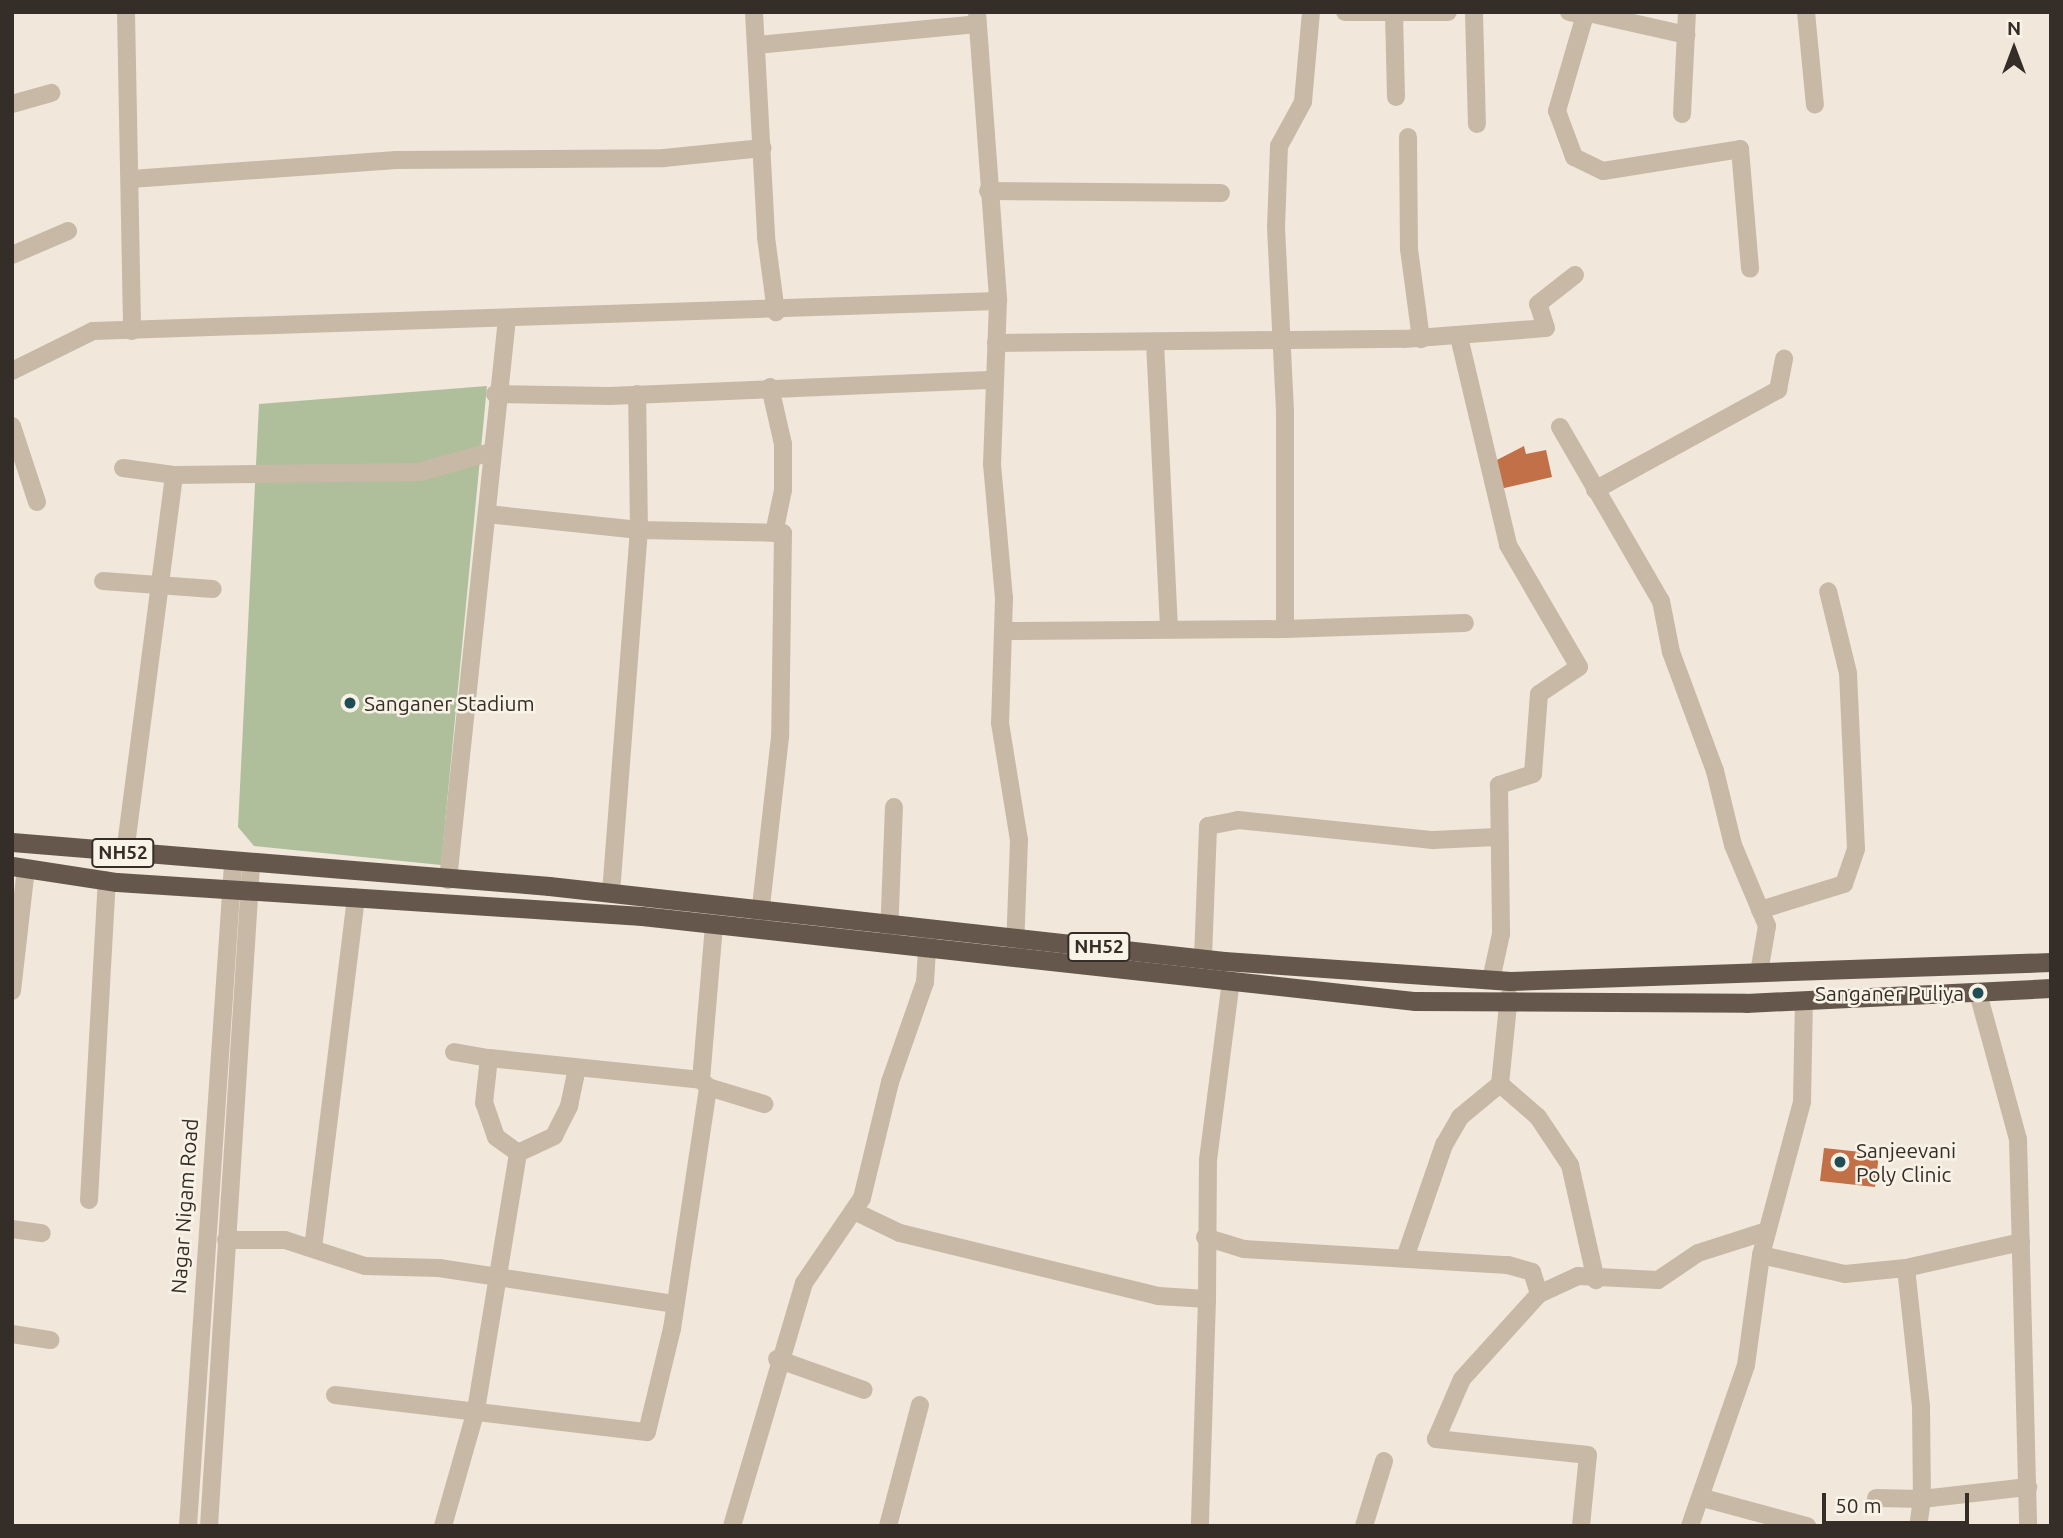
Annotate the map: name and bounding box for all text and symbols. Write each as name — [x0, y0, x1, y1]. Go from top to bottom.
north arrow — [1979, 14, 2049, 84]
text: N — [2007, 17, 2021, 39]
place label: Sanganer Stadium — [364, 690, 535, 716]
marker: Sanganer Stadium — [342, 695, 358, 711]
road number: NH52 — [90, 838, 156, 868]
road number: NH52 — [1066, 931, 1132, 962]
place label: Sanganer Puliya — [1815, 980, 1964, 1006]
marker: Sanganer Puliya — [1970, 985, 1986, 1001]
street label: Nagar Nigam Road — [165, 1117, 203, 1295]
place label: Sanjeevani Poly Clinic — [1856, 1137, 1956, 1187]
marker: Sanjeevani Poly Clinic — [1830, 1152, 1850, 1172]
scale bar — [1825, 1478, 1972, 1522]
text: 50 m — [1835, 1493, 1882, 1517]

